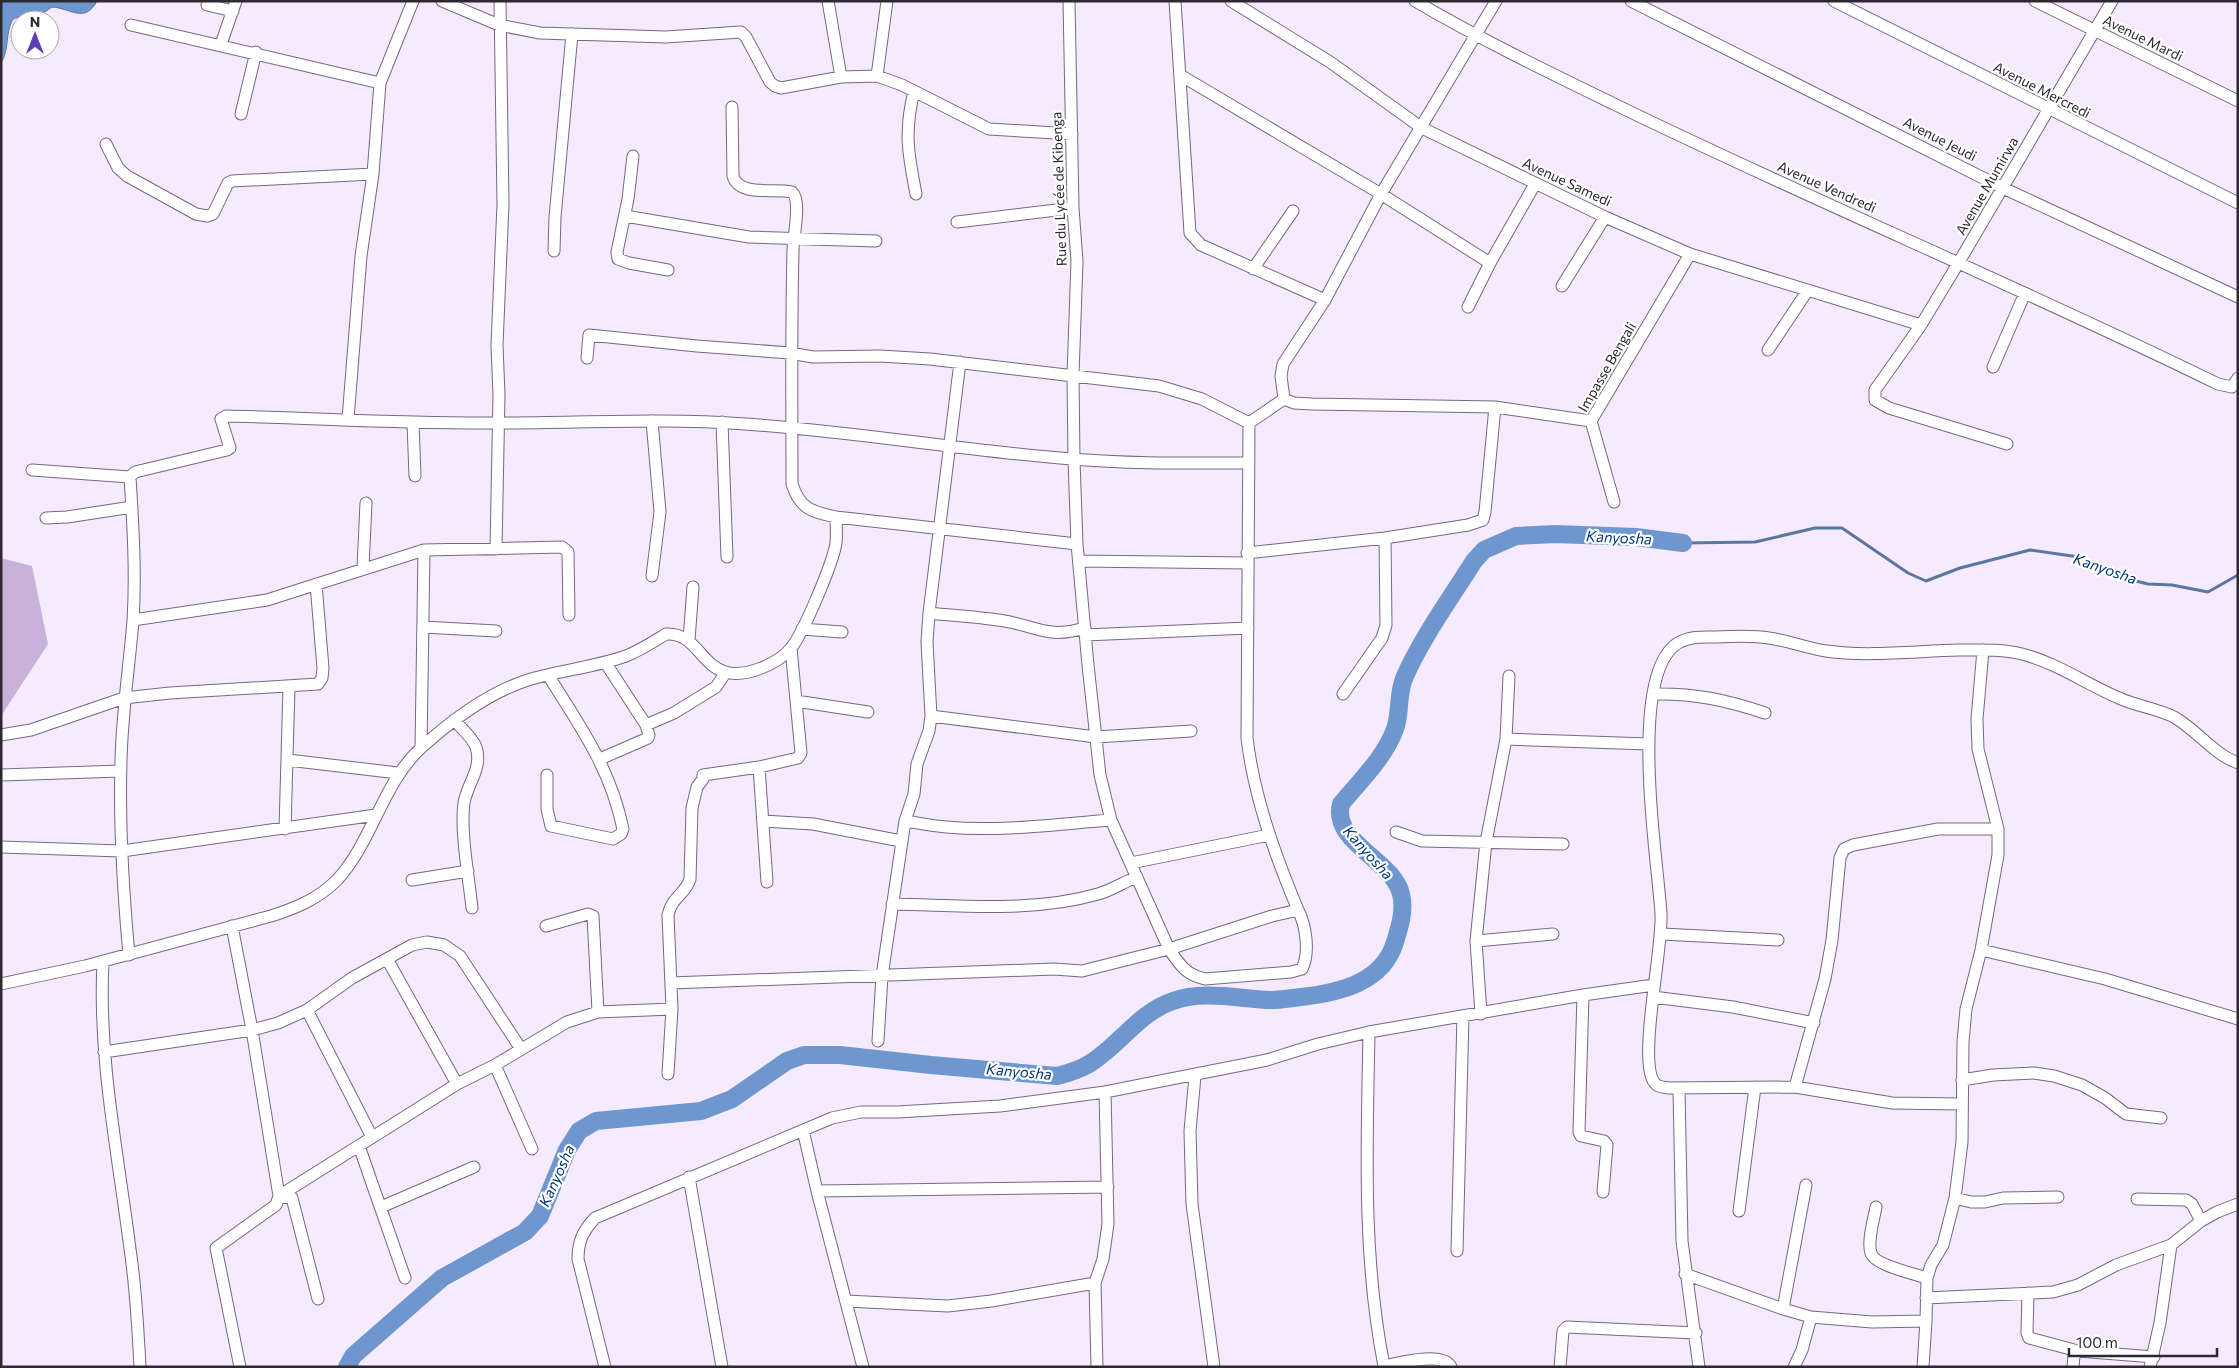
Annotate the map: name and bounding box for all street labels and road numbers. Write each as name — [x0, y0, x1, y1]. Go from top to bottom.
street label: Avenue Mardi — [2100, 11, 2186, 64]
street label: Avenue Mercredi — [1991, 58, 2094, 121]
street label: Rue du Lycée de Kibenga — [1047, 112, 1070, 266]
street label: Avenue Jeudi — [1901, 113, 1980, 164]
street label: Avenue Mumirwa — [1952, 134, 2022, 238]
street label: Avenue Samedi — [1520, 154, 1614, 210]
street label: Avenue Vendredi — [1775, 157, 1879, 216]
street label: Impasse Bengali — [1574, 319, 1639, 415]

